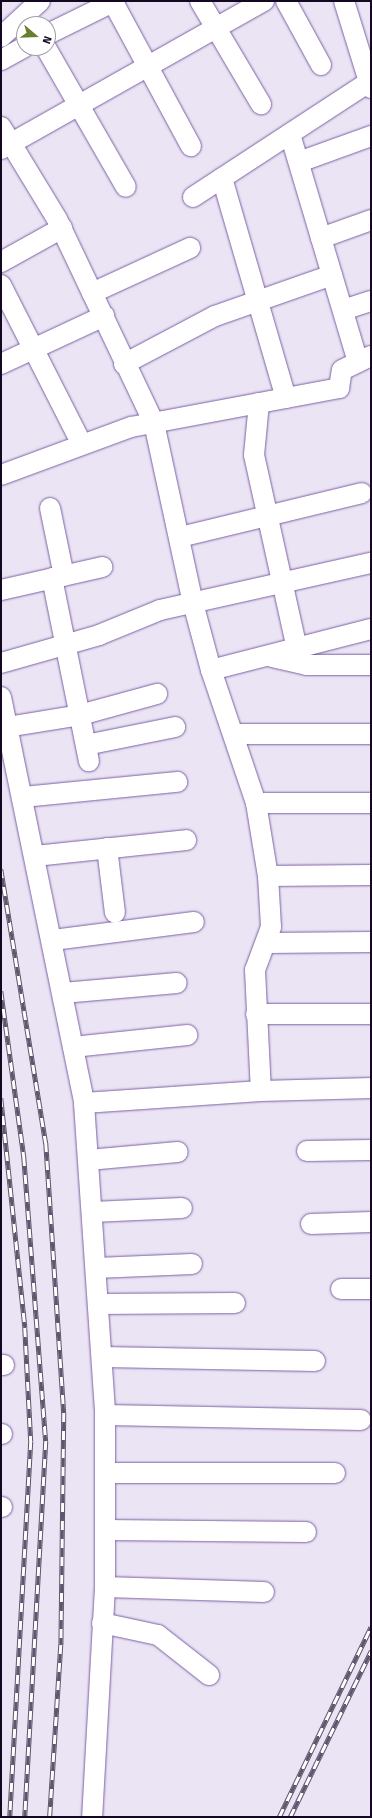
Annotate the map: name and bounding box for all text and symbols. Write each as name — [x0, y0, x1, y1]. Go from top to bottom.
north arrow — [16, 16, 56, 56]
text: N — [40, 34, 54, 45]

